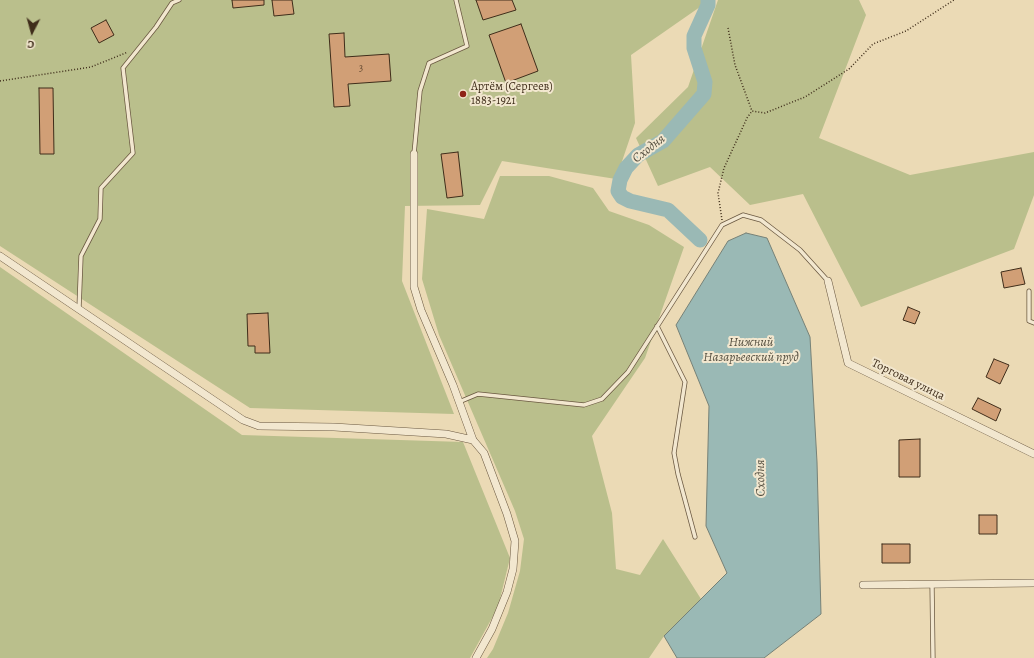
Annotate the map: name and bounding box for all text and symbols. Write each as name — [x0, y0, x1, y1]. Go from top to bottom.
north arrow — [12, 12, 52, 52]
text: С — [27, 37, 35, 52]
house number: 3 — [359, 63, 363, 75]
place label: Артём (Сергеев) 1883-1921 — [471, 80, 553, 108]
marker: Артём (Сергеев) 1883-1921 — [458, 89, 468, 99]
water label: Сходня — [630, 131, 668, 167]
water label: Нижний Назарьевский пруд — [703, 335, 799, 366]
street label: Торговая улица — [869, 356, 947, 404]
water label: Сходня — [753, 459, 769, 497]

